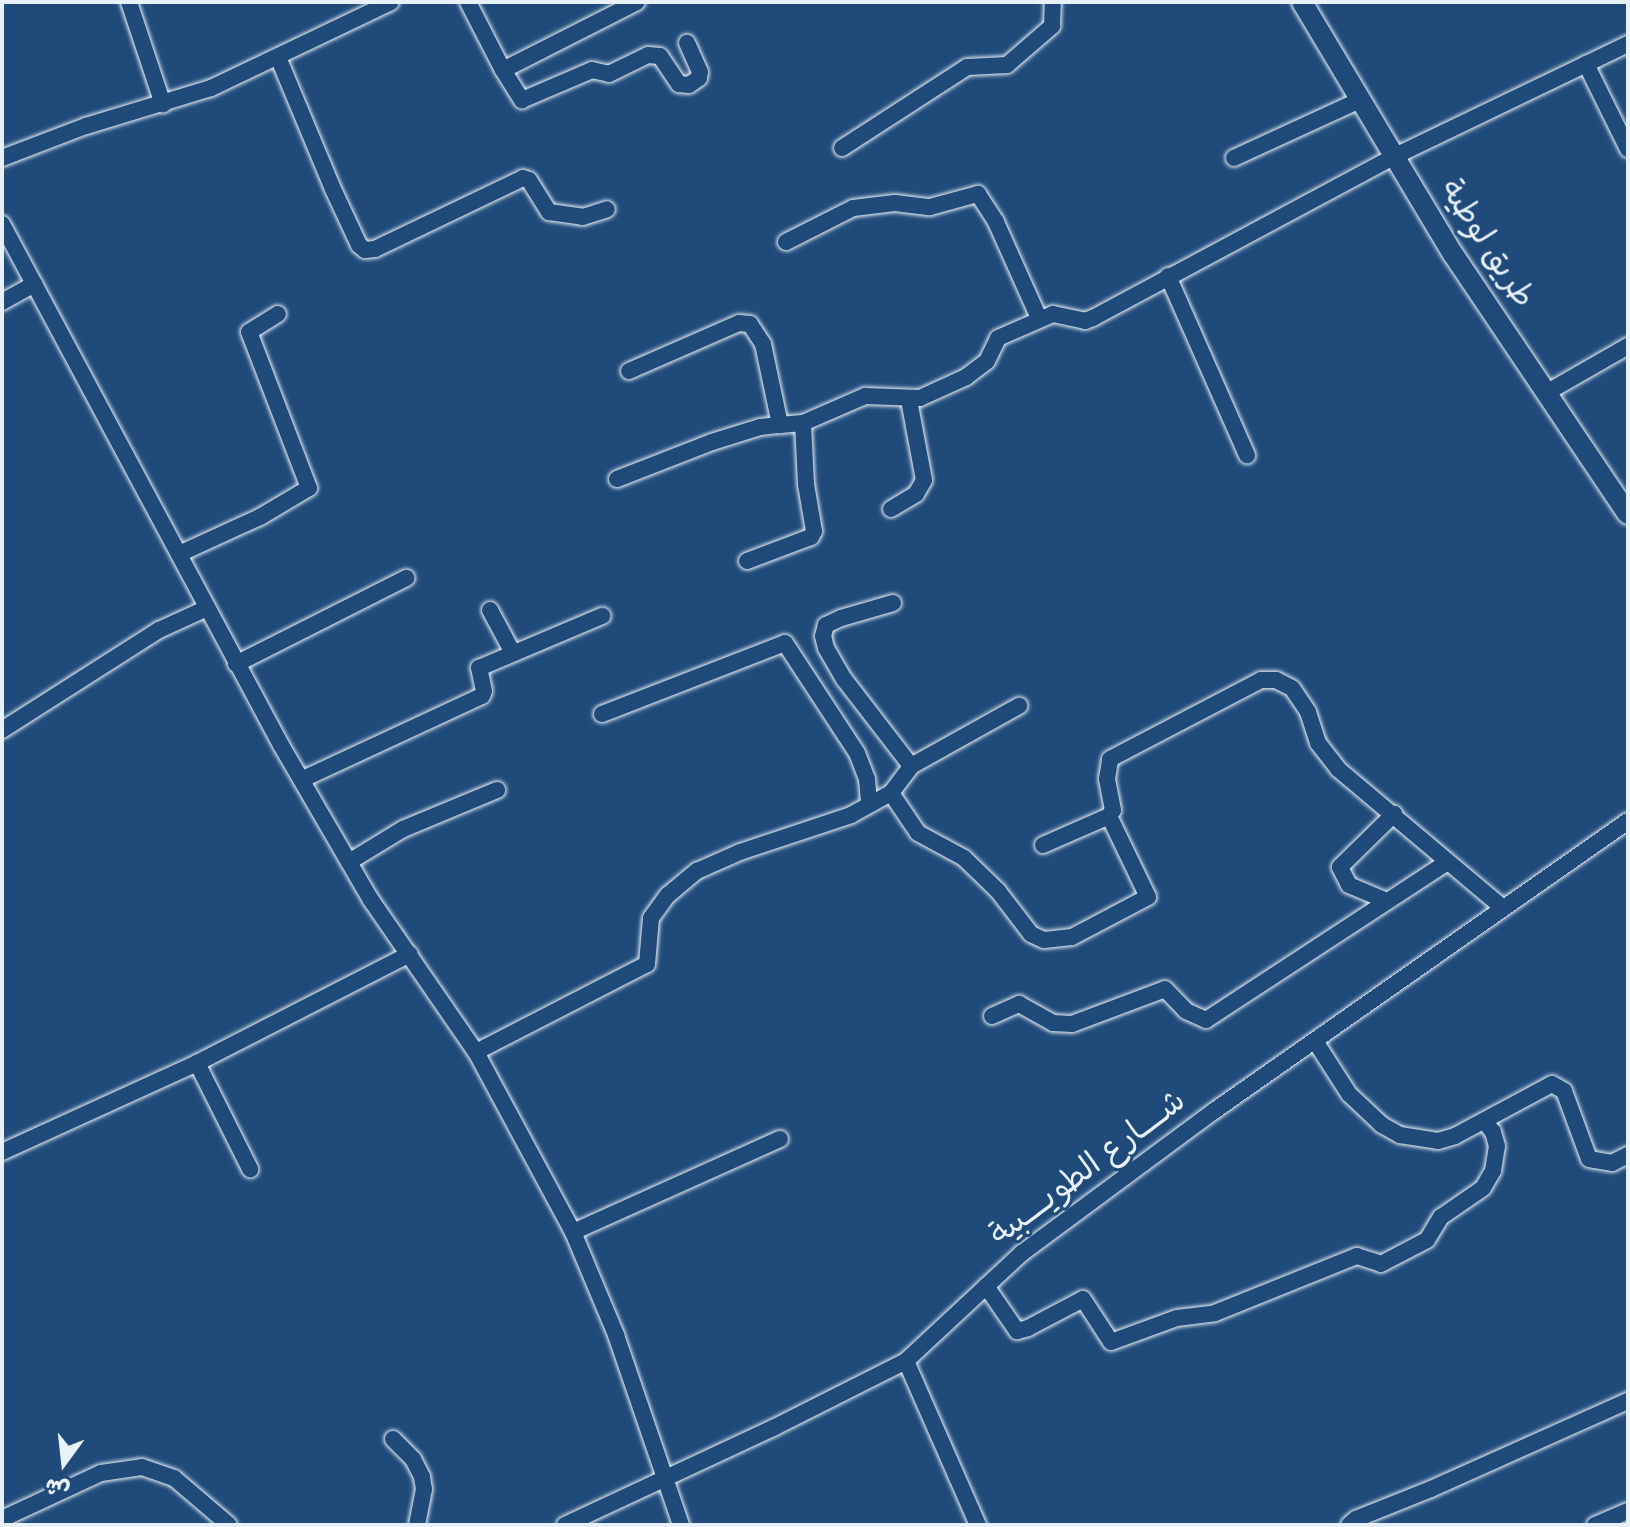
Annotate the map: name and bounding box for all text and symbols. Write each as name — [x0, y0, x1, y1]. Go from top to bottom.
street label: طريق لوطية — [1429, 174, 1541, 316]
street label: شــــارع الطويــــبية — [983, 1084, 1195, 1256]
north arrow — [24, 1423, 104, 1503]
text: ش — [42, 1468, 74, 1505]

